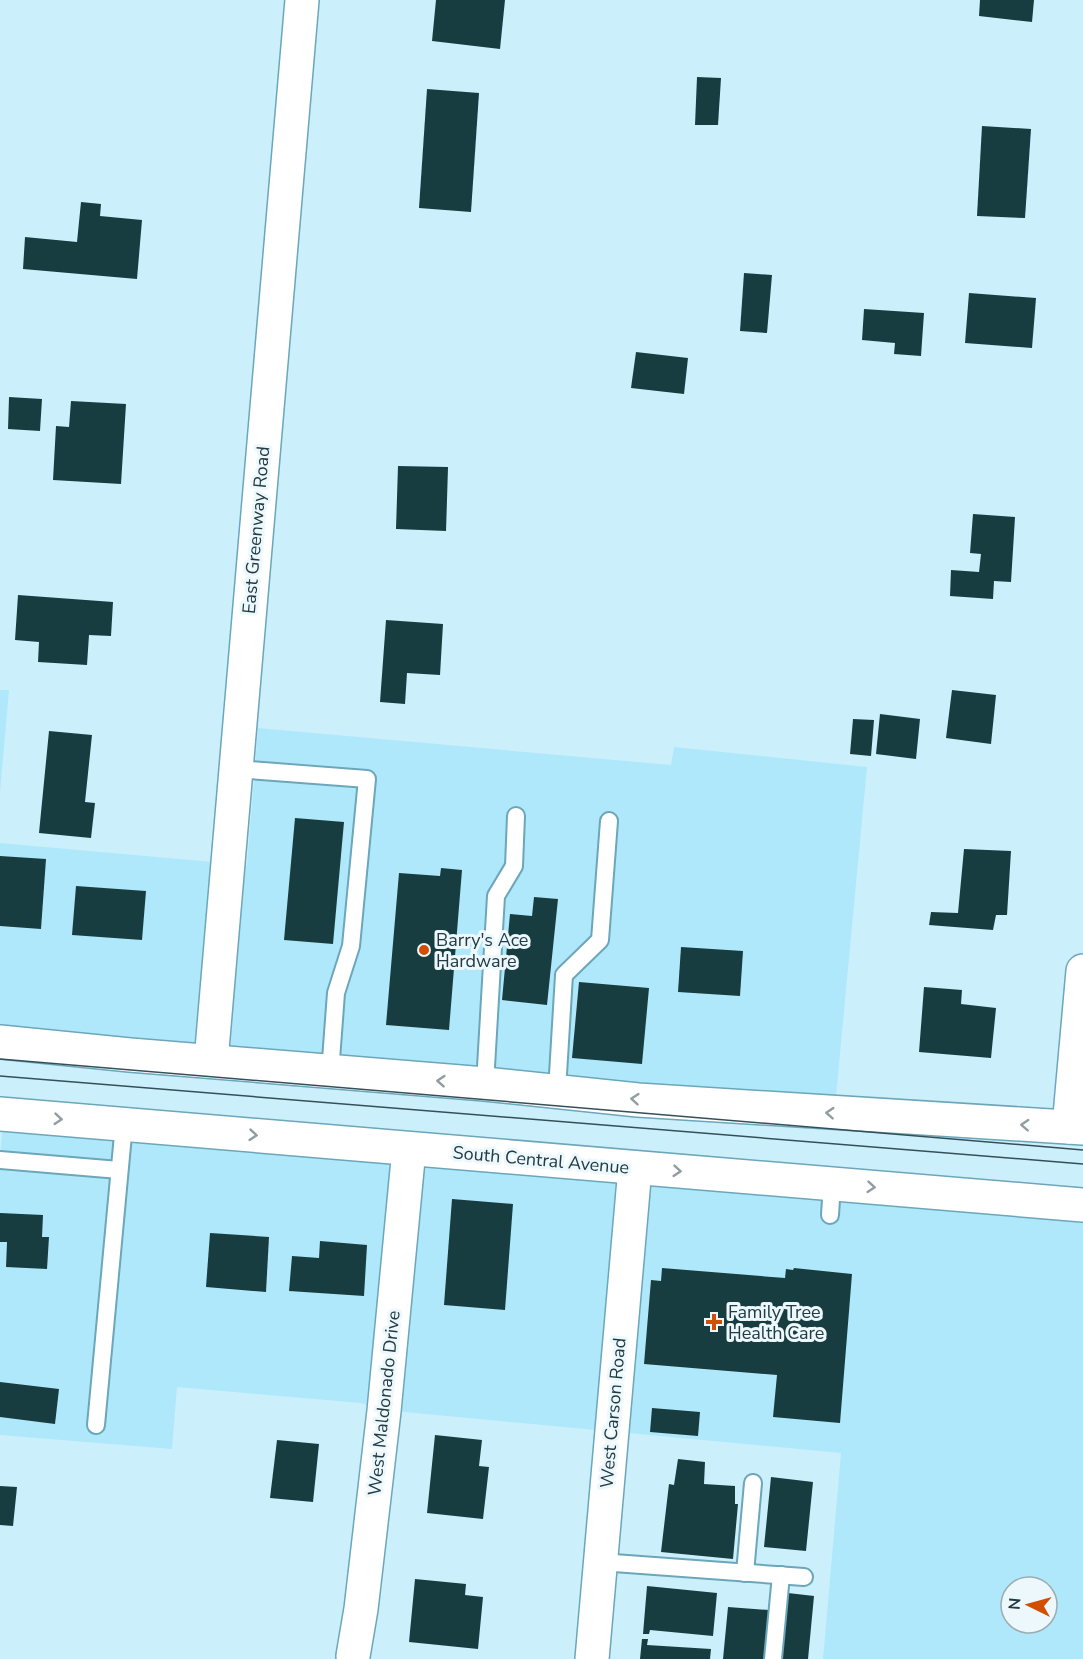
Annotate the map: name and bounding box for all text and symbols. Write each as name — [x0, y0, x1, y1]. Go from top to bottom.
street label: East Greenway Road — [237, 445, 275, 615]
place label: Barry's Ace Hardware — [436, 928, 528, 973]
marker: Barry's Ace Hardware — [417, 943, 431, 957]
one-way arrow — [437, 1075, 446, 1088]
one-way arrow — [631, 1093, 640, 1106]
one-way arrow — [825, 1106, 834, 1119]
one-way arrow — [54, 1112, 63, 1125]
one-way arrow — [1020, 1118, 1029, 1131]
one-way arrow — [248, 1128, 257, 1141]
street label: South Central Avenue — [452, 1140, 630, 1180]
one-way arrow — [673, 1164, 682, 1177]
one-way arrow — [867, 1181, 876, 1194]
place label: Family Tree Health Care — [728, 1300, 824, 1345]
street label: West Maldonado Drive — [362, 1309, 406, 1497]
marker: Family Tree Health Care — [705, 1313, 723, 1331]
street label: West Carson Road — [594, 1337, 632, 1489]
north arrow — [999, 1575, 1059, 1635]
text: N — [1004, 1597, 1027, 1611]

